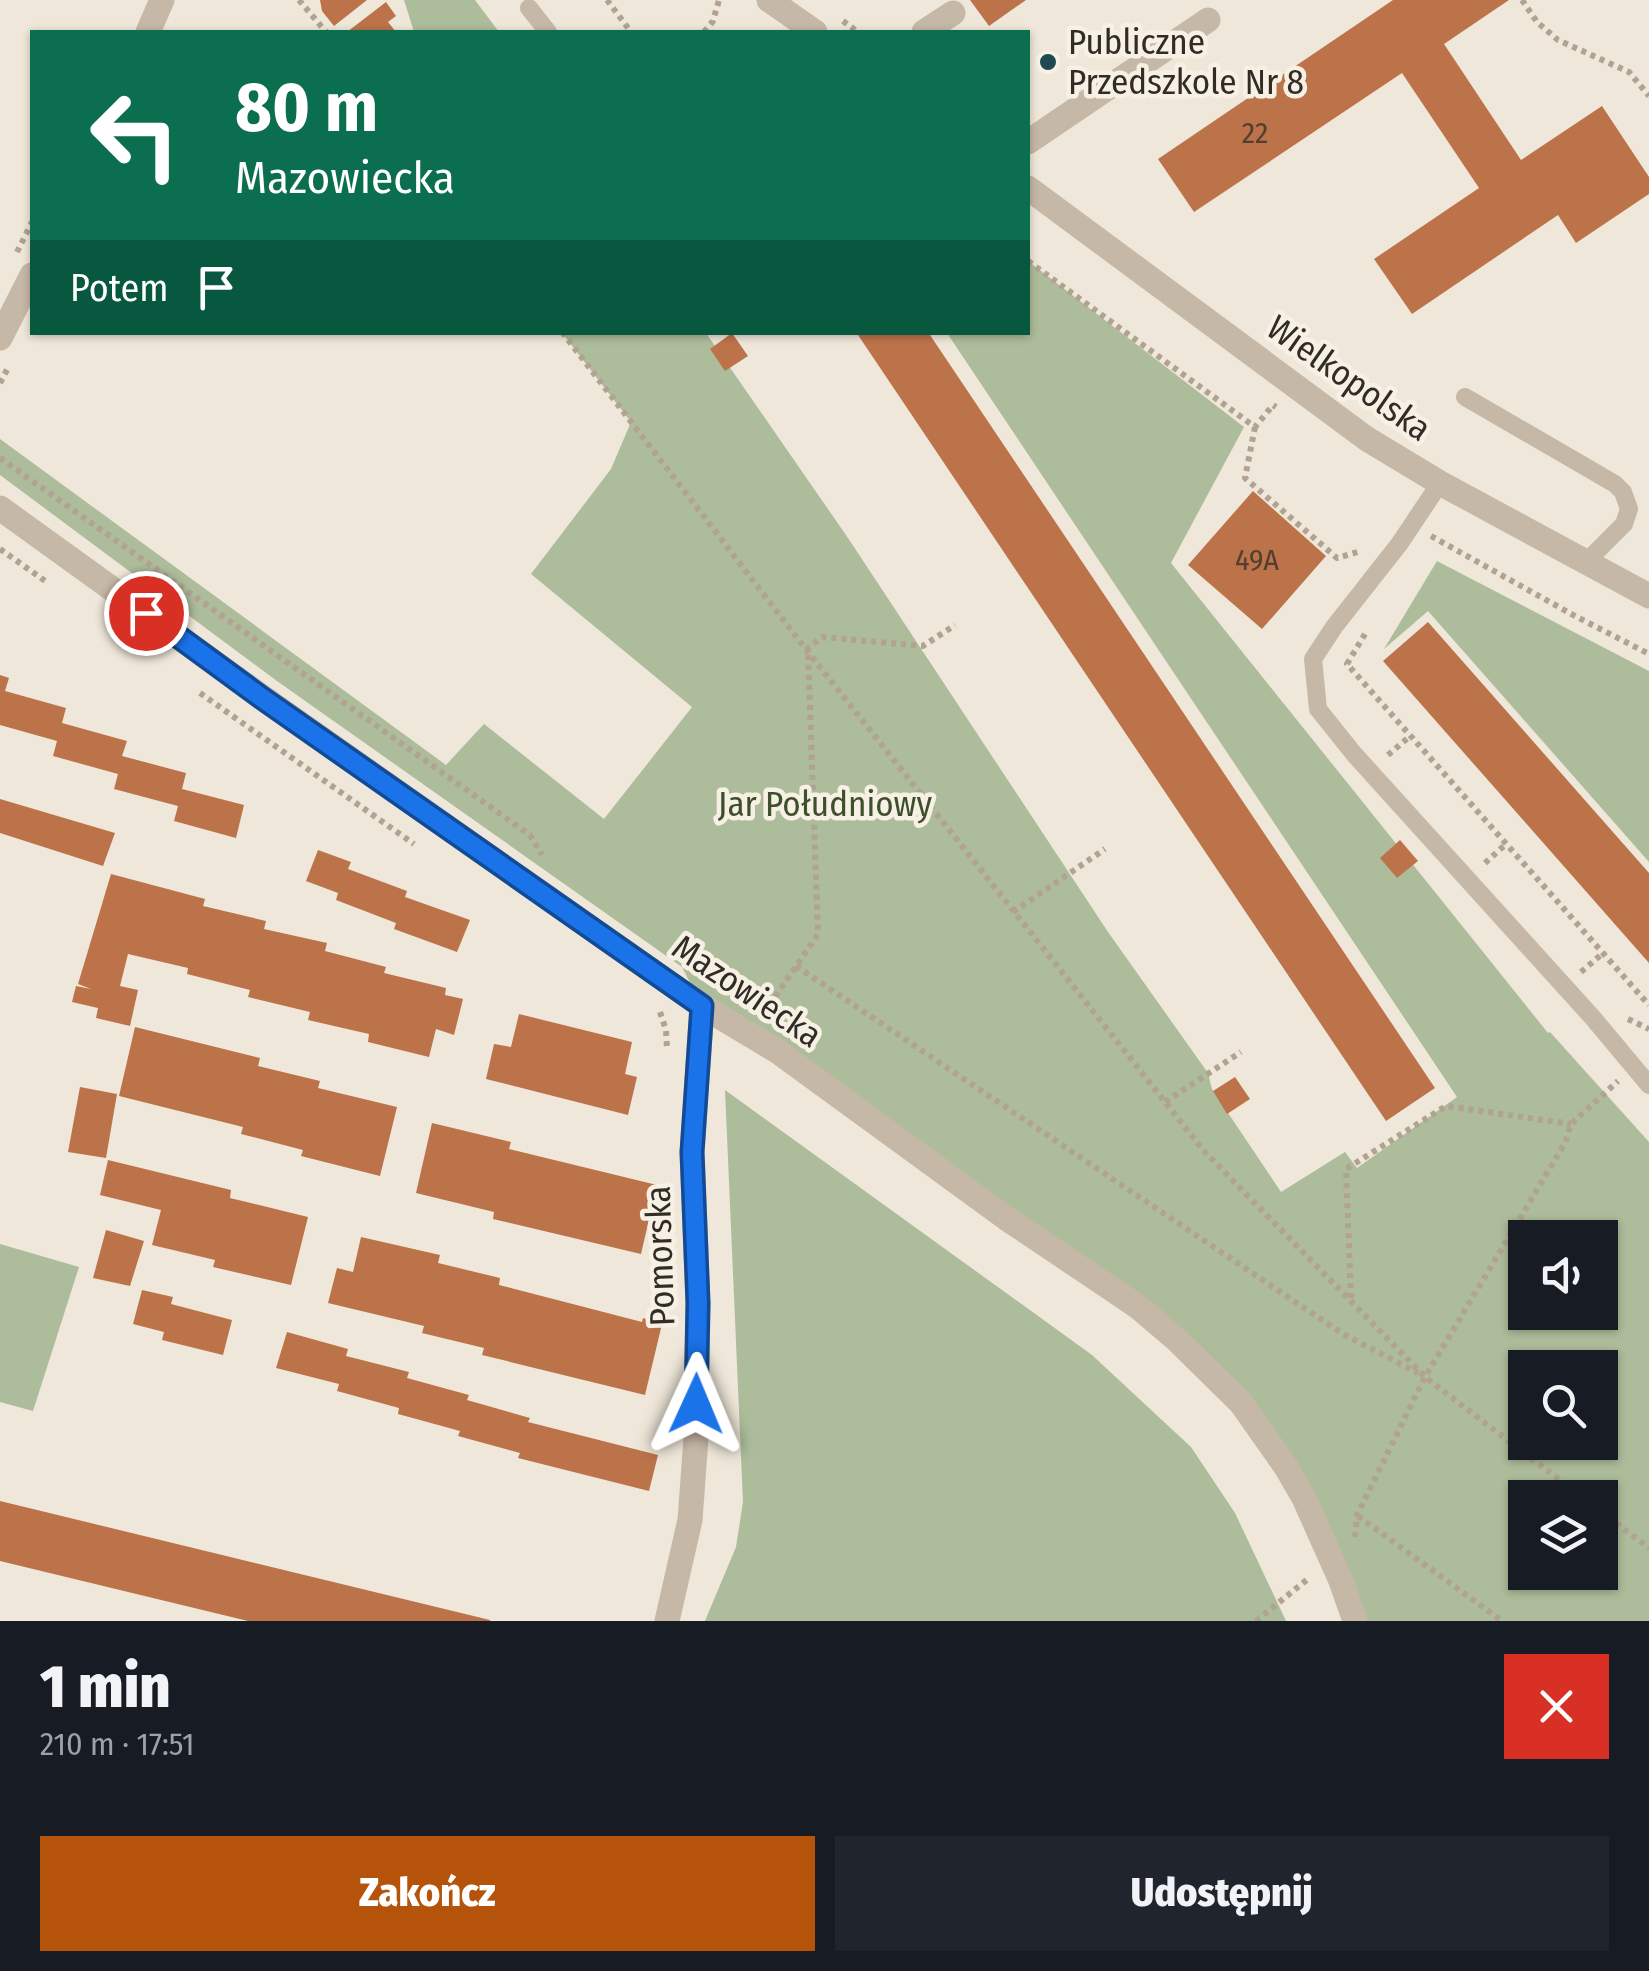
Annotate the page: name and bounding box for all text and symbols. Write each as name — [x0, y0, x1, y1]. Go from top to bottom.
place label: Publiczne Przedszkole Nr 8 — [1068, 21, 1304, 103]
marker: Publiczne Przedszkole Nr 8 — [1037, 51, 1059, 73]
text: 80 m — [235, 66, 378, 150]
icon: left — [70, 70, 200, 200]
house number: 22 — [1242, 115, 1268, 151]
text: Mazowiecka — [235, 151, 455, 205]
icon: arrive — [189, 260, 244, 315]
text: Potem — [70, 265, 169, 311]
street label: Wielkopolska — [1259, 306, 1439, 450]
house number: 49A — [1235, 542, 1279, 578]
pin — [104, 571, 189, 656]
icon: arrive — [119, 586, 174, 641]
park label: Jar Południowy — [718, 783, 933, 825]
street label: Mazowiecka — [664, 926, 830, 1056]
street label: Pomorska — [637, 1185, 683, 1327]
map controls — [1508, 1220, 1618, 1590]
button: sound — [1508, 1220, 1618, 1330]
button: search — [1508, 1350, 1618, 1460]
position arrow — [644, 1352, 748, 1456]
button: layers — [1508, 1480, 1618, 1590]
text: 1 min — [40, 1651, 171, 1723]
button: close — [1504, 1654, 1609, 1759]
text: 210 m · 17:51 — [40, 1725, 194, 1763]
button: Zakończ — [40, 1836, 815, 1951]
button: Udostępnij — [835, 1836, 1609, 1951]

